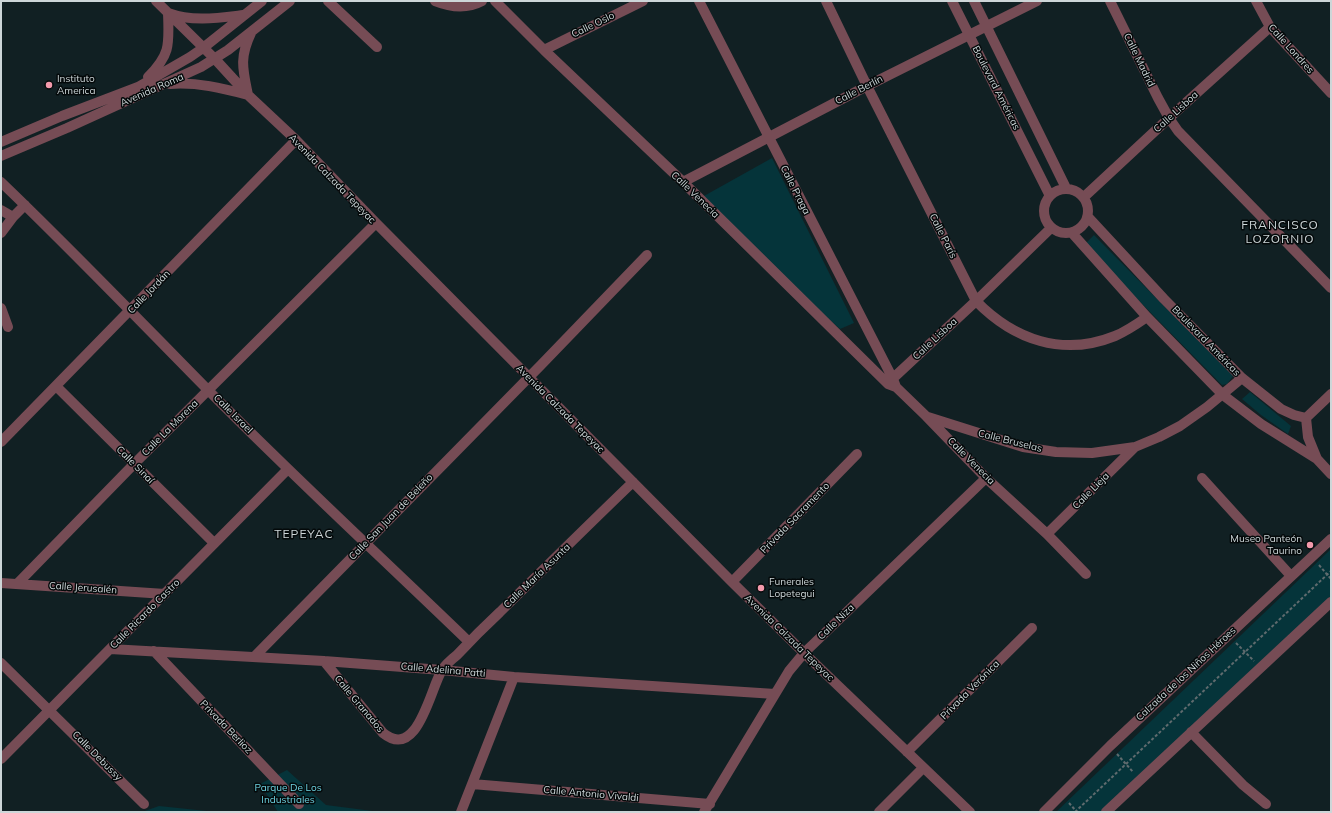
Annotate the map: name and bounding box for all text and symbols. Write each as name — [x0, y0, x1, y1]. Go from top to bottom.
street label: Calle Oslo — [570, 9, 616, 41]
street label: Calle Londres — [1266, 22, 1316, 76]
street label: Calle Madrid — [1121, 31, 1157, 89]
street label: Boulevard Américas — [970, 44, 1022, 132]
street label: Avenida Roma — [119, 71, 185, 109]
place label: Instituto America — [57, 73, 95, 96]
street label: Calle Berlín — [833, 73, 885, 107]
marker: Instituto America — [44, 80, 54, 90]
street label: Calle Lisboa — [1151, 89, 1201, 135]
street label: Avenida Calzada Tepeyac — [286, 132, 378, 226]
street label: Calle Praga — [778, 163, 812, 217]
street label: Calle Venecia — [669, 169, 721, 221]
street label: Calle París — [927, 212, 959, 260]
district label: FRANCISCO LOZORNIO — [1241, 218, 1319, 246]
street label: Calle Jordán — [125, 268, 173, 316]
street label: Boulevard Américas — [1169, 303, 1243, 379]
street label: Calle Lisboa — [910, 316, 960, 362]
street label: Avenida Calzada Tepeyac — [513, 362, 607, 456]
street label: Calle Israel — [211, 392, 255, 436]
street label: Calle La Morena — [139, 397, 201, 459]
street label: Calle Bruselas — [977, 427, 1043, 455]
street label: Calle Venecia — [945, 435, 997, 487]
street label: Calle Sinaí — [114, 444, 156, 486]
street label: Calle Lieja — [1070, 470, 1112, 512]
street label: Calle San Juan de Beleño — [347, 471, 435, 563]
street label: Privada Sacramento — [758, 480, 832, 556]
district label: TEPEYAC — [274, 527, 334, 541]
place label: Museo Panteón Taurino — [1230, 533, 1302, 556]
marker: Museo Panteón Taurino — [1305, 540, 1315, 550]
street label: Calle María Asunta — [501, 541, 573, 611]
place label: Funerales Lopetegui — [769, 576, 815, 600]
street label: Calle Ricardo Castro — [108, 577, 182, 651]
street label: Calle Jerusalén — [49, 580, 117, 596]
marker: Funerales Lopetegui — [756, 583, 766, 593]
street label: Avenida Calzada Tepeyac — [742, 592, 836, 684]
street label: Calle Niza — [815, 602, 857, 642]
street label: Calzada de los Niños Héroes — [1134, 625, 1238, 723]
street label: Privada Verónica — [938, 658, 1002, 722]
street label: Calle Adelina Patti — [400, 660, 486, 680]
street label: Calle Granados — [332, 673, 386, 735]
street label: Privada Berlioz — [197, 698, 255, 756]
street label: Calle Debussy — [70, 729, 124, 783]
park label: Parque De Los Industriales — [254, 782, 322, 806]
street label: Calle Antonio Vivaldi — [543, 784, 639, 804]

